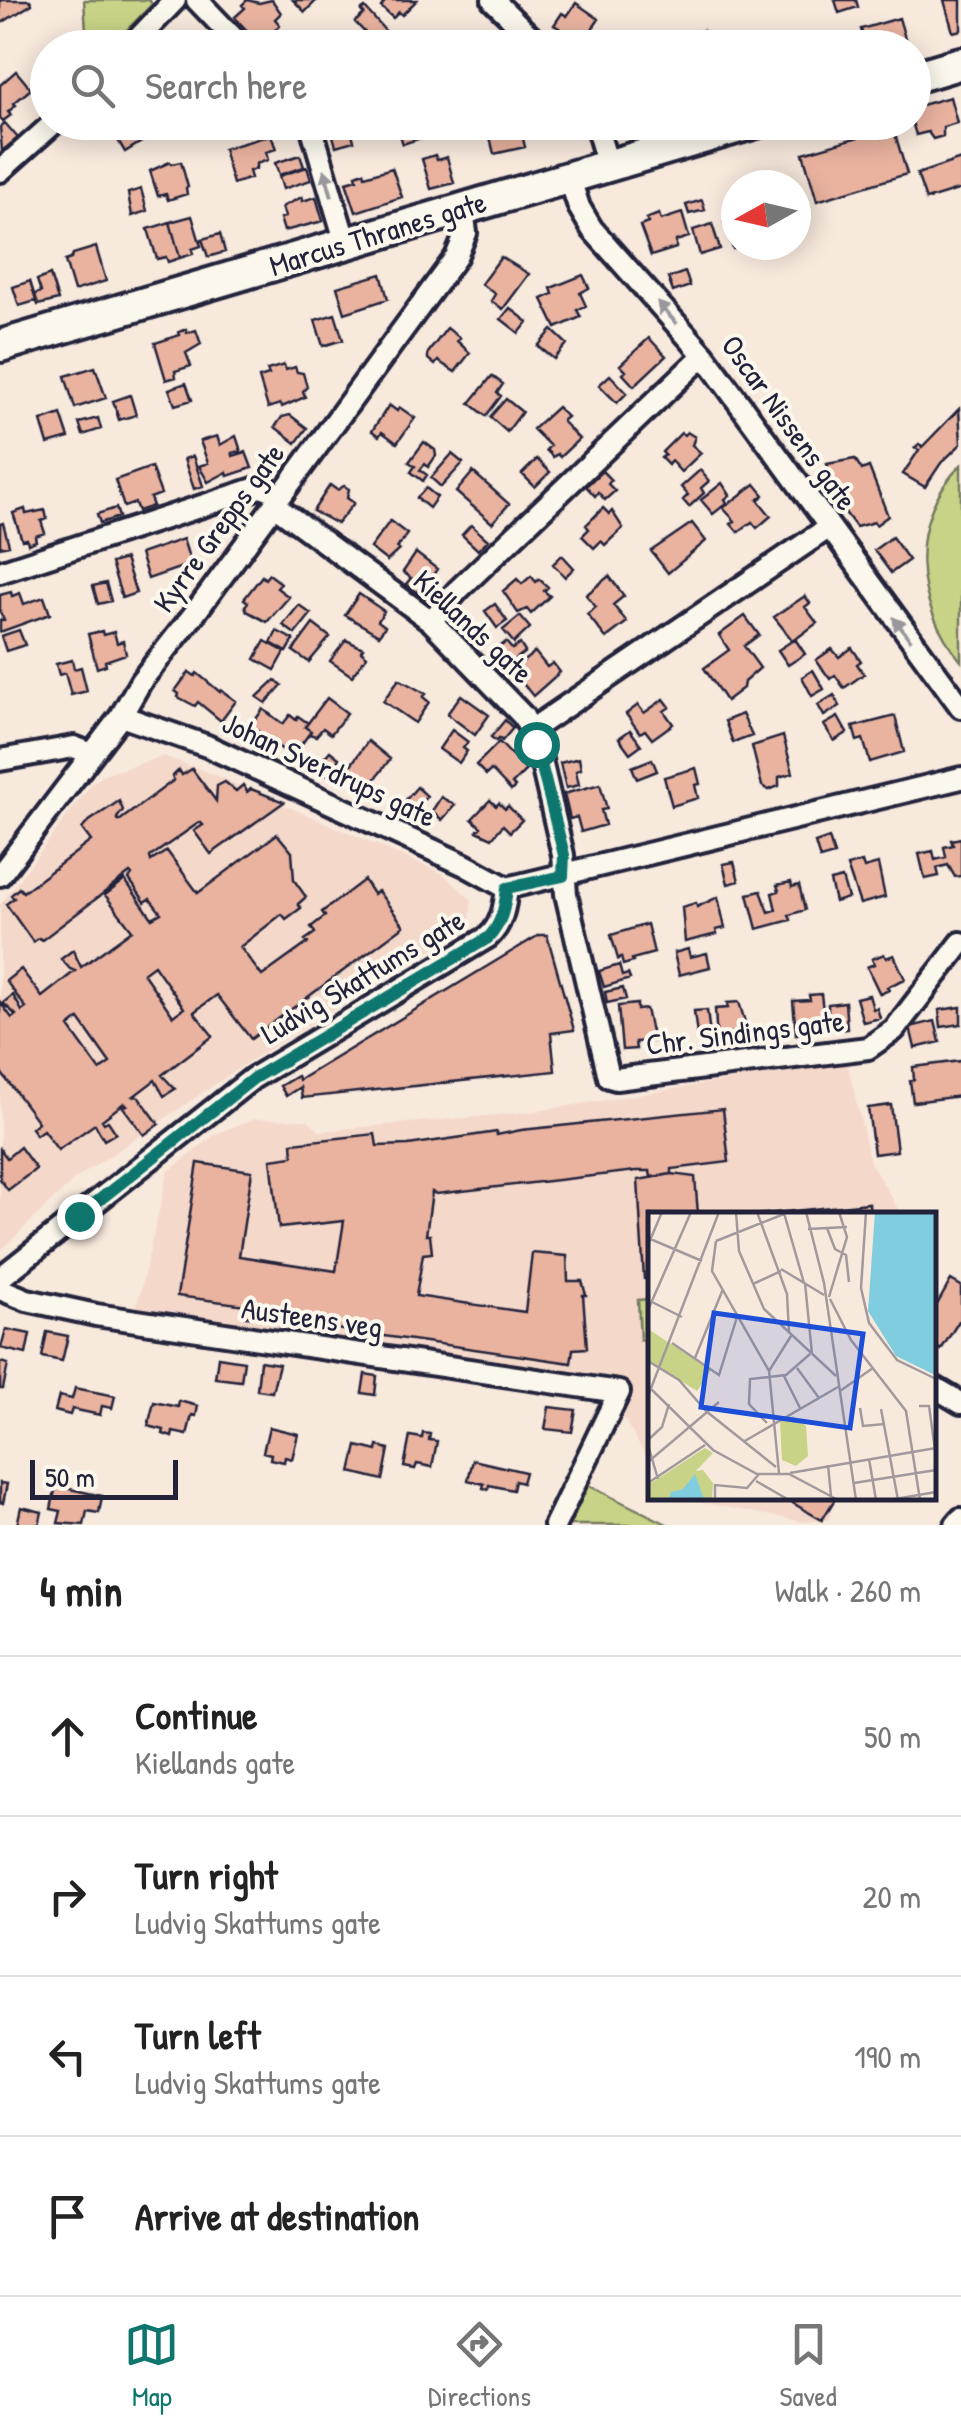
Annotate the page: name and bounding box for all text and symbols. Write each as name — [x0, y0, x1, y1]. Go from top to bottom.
search box — [30, 30, 931, 140]
icon: search — [65, 58, 120, 113]
text: Search here — [145, 59, 307, 111]
one-way arrow — [320, 167, 336, 198]
north arrow — [721, 170, 811, 260]
street label: Marcus Thranes gate — [265, 181, 491, 285]
one-way arrow — [656, 300, 678, 325]
street label: Oscar Nissens gate — [713, 327, 867, 518]
street label: Kyrre Grepps gate — [143, 435, 293, 620]
street label: Kiellands gate — [405, 560, 542, 692]
one-way arrow — [893, 616, 913, 642]
street label: Johan Sverdrups gate — [216, 702, 443, 836]
route start — [514, 722, 560, 768]
street label: Ludvig Skattums gate — [253, 900, 472, 1053]
street label: Chr. Sindings gate — [644, 1000, 846, 1064]
route end — [57, 1194, 103, 1240]
inset map — [648, 1212, 936, 1500]
street label: Austeens veg — [239, 1287, 385, 1347]
scale bar — [30, 1455, 178, 1500]
text: 50 m — [45, 1458, 95, 1496]
text: 4 min — [40, 1562, 122, 1619]
text: Walk · 260 m — [775, 1569, 921, 1612]
text: Continue — [135, 1689, 257, 1741]
icon: ahead — [40, 1709, 95, 1764]
text: 50 m — [864, 1715, 921, 1758]
text: Kiellands gate — [135, 1741, 295, 1784]
text: Turn right — [135, 1849, 278, 1901]
icon: right — [40, 1869, 95, 1924]
text: 20 m — [863, 1875, 921, 1918]
text: Ludvig Skattums gate — [135, 1901, 381, 1944]
text: Turn left — [135, 2009, 260, 2061]
icon: left — [40, 2029, 95, 2084]
text: 190 m — [854, 2035, 921, 2078]
text: Ludvig Skattums gate — [135, 2061, 381, 2104]
icon: arrive — [40, 2189, 95, 2244]
text: Arrive at destination — [135, 2190, 419, 2242]
tab: Map — [124, 2317, 179, 2415]
tab: Directions — [428, 2317, 531, 2415]
tab: Saved — [780, 2317, 837, 2415]

